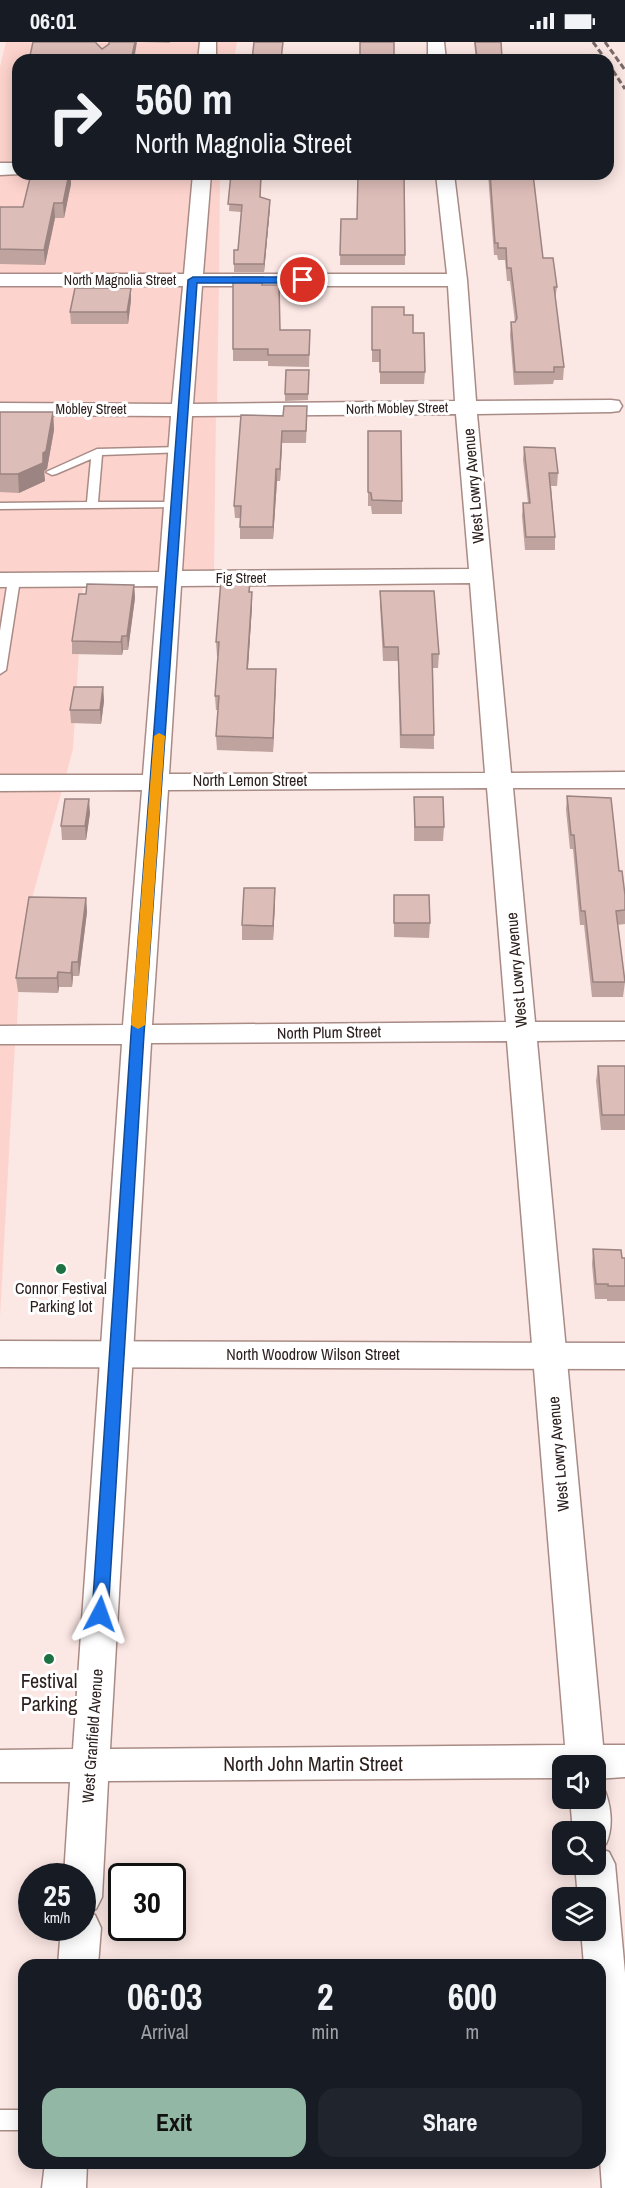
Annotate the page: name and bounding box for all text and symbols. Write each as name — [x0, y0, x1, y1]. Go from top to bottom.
text: 06:01 — [30, 6, 76, 36]
text: 560 m — [135, 71, 233, 127]
icon: right — [36, 78, 114, 156]
text: North Magnolia Street — [135, 125, 352, 161]
pin — [277, 254, 328, 305]
icon: arrive — [286, 263, 319, 296]
street label: North Magnolia Street — [64, 271, 176, 289]
street label: North Mobley Street — [346, 398, 448, 418]
street label: Mobley Street — [56, 400, 126, 418]
street label: West Lowry Avenue — [457, 428, 489, 544]
street label: Fig Street — [216, 569, 266, 587]
street label: North Lemon Street — [193, 769, 308, 791]
street label: West Lowry Avenue — [500, 912, 532, 1028]
street label: North Plum Street — [277, 1020, 382, 1044]
marker: Connor Festival Parking lot — [54, 1262, 68, 1276]
place label: Connor Festival Parking lot — [15, 1277, 107, 1317]
street label: North Woodrow Wilson Street — [226, 1343, 400, 1365]
street label: West Lowry Avenue — [542, 1396, 574, 1512]
position arrow — [68, 1582, 132, 1646]
marker: Festival Parking — [42, 1652, 56, 1666]
place label: Festival Parking — [21, 1667, 77, 1717]
street label: West Granfield Avenue — [76, 1668, 108, 1804]
street label: North John Martin Street — [223, 1750, 403, 1777]
map controls — [552, 1755, 606, 1941]
button: sound — [552, 1755, 606, 1809]
button: search — [552, 1821, 606, 1875]
speed limit sign: 30 — [108, 1863, 186, 1941]
text: 25 — [43, 1875, 71, 1915]
button: layers — [552, 1887, 606, 1941]
text: km/h — [44, 1907, 70, 1928]
text: 06:03 — [127, 1973, 202, 2021]
text: 2 — [317, 1973, 333, 2021]
text: 600 — [448, 1973, 497, 2021]
text: Arrival — [141, 2018, 188, 2045]
text: min — [311, 2018, 339, 2045]
text: m — [466, 2018, 479, 2045]
button: Exit — [42, 2088, 306, 2157]
button: Share — [318, 2088, 582, 2157]

